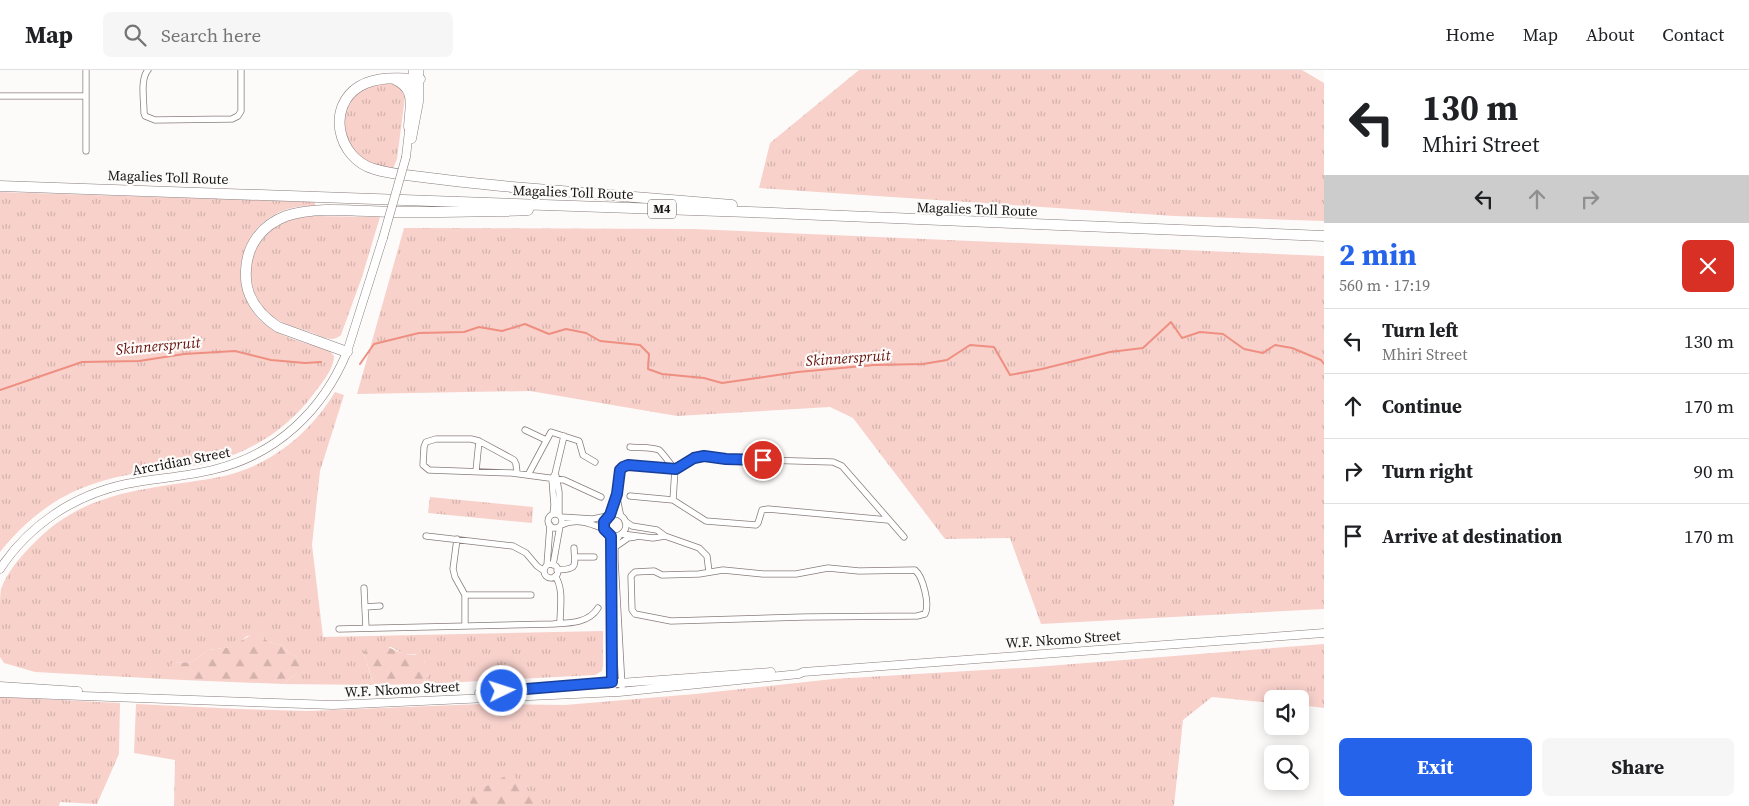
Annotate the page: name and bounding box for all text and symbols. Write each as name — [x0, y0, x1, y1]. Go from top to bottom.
search box — [103, 12, 453, 57]
text: Map — [25, 18, 73, 51]
icon: search — [121, 21, 149, 49]
text: Search here — [161, 22, 261, 48]
text: Home — [1446, 22, 1495, 47]
text: Map — [1523, 22, 1558, 47]
text: About — [1586, 22, 1634, 47]
text: Contact — [1662, 22, 1724, 47]
text: 130 m — [1422, 84, 1518, 132]
icon: left — [1339, 90, 1404, 155]
text: Mhiri Street — [1422, 129, 1539, 159]
street label: Magalies Toll Route — [107, 165, 229, 189]
street label: Magalies Toll Route — [512, 180, 634, 204]
icon: left — [1470, 185, 1498, 213]
icon: ahead — [1523, 185, 1551, 213]
icon: right — [1576, 185, 1604, 213]
street label: Magalies Toll Route — [916, 197, 1038, 221]
road number: M4 — [648, 200, 676, 218]
text: 2 min — [1339, 234, 1417, 275]
button: close — [1682, 240, 1734, 292]
text: 560 m · 17:19 — [1339, 274, 1430, 296]
text: Turn left — [1382, 317, 1458, 343]
icon: left — [1339, 327, 1367, 355]
text: 130 m — [1684, 328, 1734, 354]
water label: Skinnerspruit — [115, 331, 202, 360]
text: Mhiri Street — [1382, 343, 1467, 365]
water label: Skinnerspruit — [805, 344, 892, 371]
icon: ahead — [1339, 392, 1367, 420]
text: Continue — [1382, 393, 1462, 419]
text: 170 m — [1684, 393, 1734, 419]
pin — [742, 439, 784, 481]
street label: Arcridian Street — [130, 442, 232, 480]
icon: arrive — [749, 446, 777, 474]
icon: right — [1339, 457, 1367, 485]
text: Turn right — [1382, 458, 1473, 484]
text: 90 m — [1693, 458, 1734, 484]
icon: arrive — [1339, 522, 1367, 550]
text: Arrive at destination — [1382, 523, 1562, 549]
text: 170 m — [1684, 523, 1734, 549]
street label: W.F. Nkomo Street — [1005, 625, 1122, 653]
position arrow — [475, 664, 527, 716]
street label: W.F. Nkomo Street — [344, 676, 461, 702]
map controls — [1264, 690, 1309, 790]
button: sound — [1264, 690, 1309, 735]
button: Exit — [1339, 738, 1532, 796]
button: Share — [1542, 738, 1734, 796]
button: search — [1264, 745, 1309, 790]

